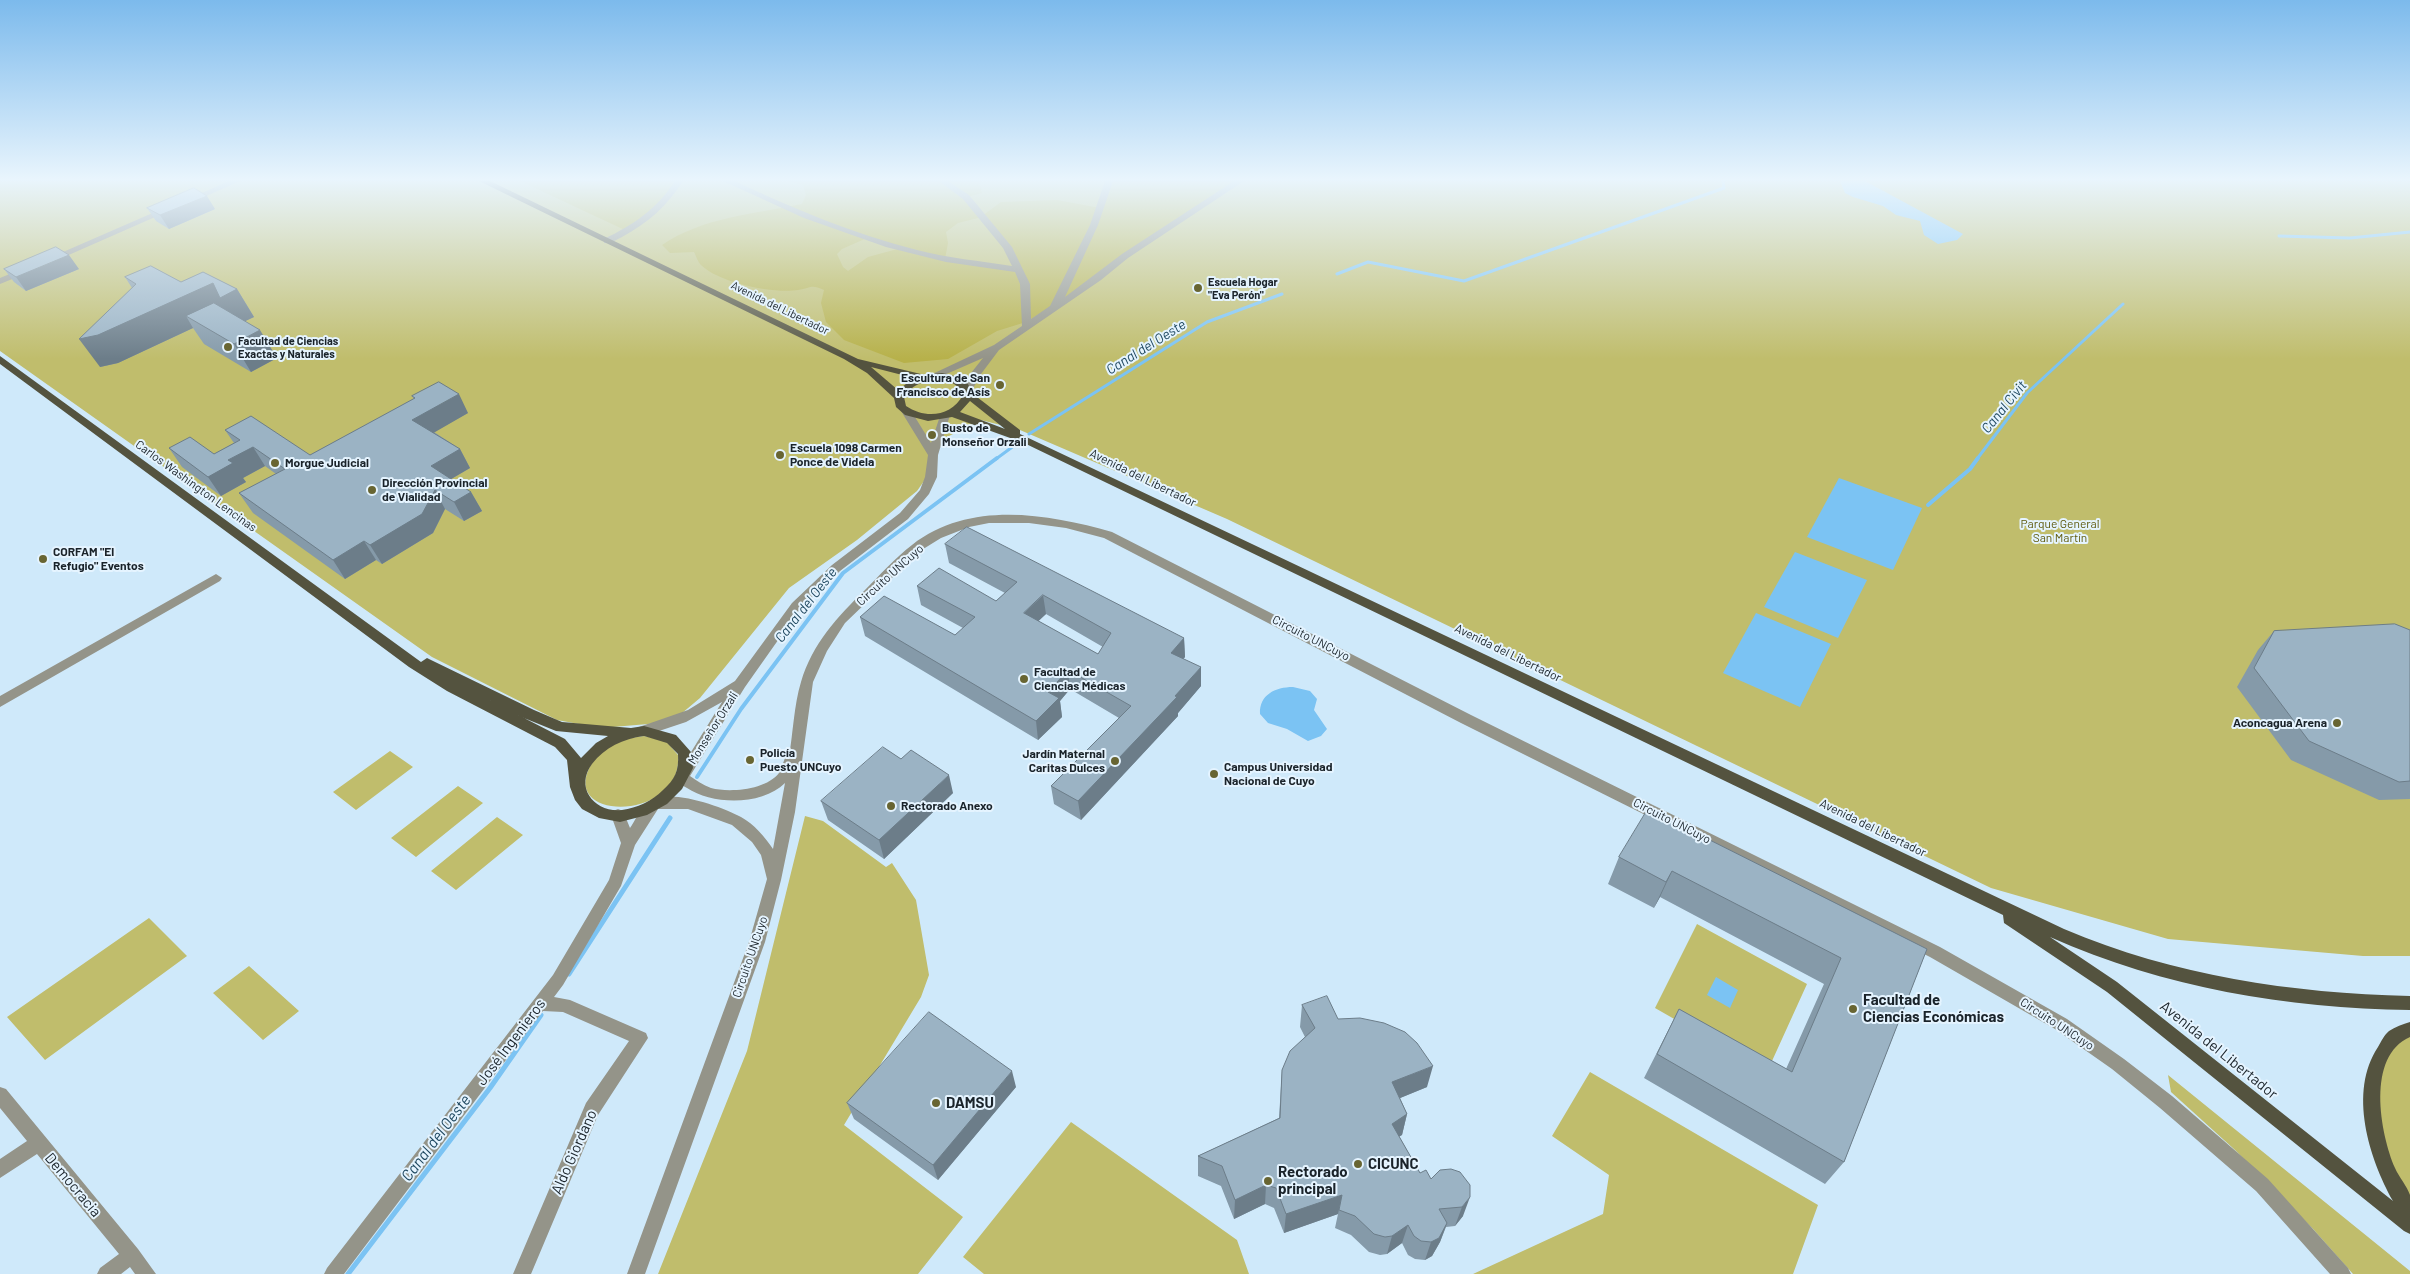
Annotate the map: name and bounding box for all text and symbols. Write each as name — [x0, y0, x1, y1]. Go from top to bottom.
place label: Escuela Hogar "Eva Perón" — [1208, 275, 1278, 301]
street label: Avenida del Libertador — [729, 279, 831, 337]
marker: Escuela Hogar "Eva Perón" — [1192, 282, 1204, 294]
water label: Canal del Oeste — [1103, 316, 1189, 378]
place label: Facultad de Ciencias Exactas y Naturales — [238, 334, 338, 360]
marker: Facultad de Ciencias Exactas y Naturales — [222, 341, 234, 353]
place label: Escultura de San Francisco de Asís — [897, 371, 990, 399]
water label: Canal Civit — [1978, 377, 2030, 437]
marker: Escultura de San Francisco de Asís — [994, 379, 1006, 391]
place label: Busto de Monseñor Orzali — [942, 421, 1027, 449]
marker: Busto de Monseñor Orzali — [926, 429, 938, 441]
street label: Carlos Washington Lencinas — [133, 437, 259, 535]
place label: Escuela 1098 Carmen Ponce de Videla — [790, 441, 902, 469]
street label: Avenida del Libertador — [1087, 446, 1199, 510]
marker: Escuela 1098 Carmen Ponce de Videla — [774, 449, 786, 461]
place label: Morgue Judicial — [285, 456, 369, 470]
marker: Morgue Judicial — [269, 457, 281, 469]
place label: Dirección Provincial de Vialidad — [382, 476, 487, 504]
marker: Dirección Provincial de Vialidad — [366, 484, 378, 496]
park label: Parque General San Martín — [2020, 517, 2100, 545]
street label: Circuito UNCuyo — [854, 541, 926, 609]
place label: CORFAM "El Refugio" Eventos — [53, 545, 144, 573]
marker: CORFAM "El Refugio" Eventos — [37, 553, 49, 565]
water label: Canal del Oeste — [771, 564, 841, 646]
street label: Circuito UNCuyo — [1270, 612, 1352, 664]
street label: Avenida del Libertador — [1452, 621, 1564, 685]
place label: Facultad de Ciencias Médicas — [1034, 665, 1125, 693]
marker: Facultad de Ciencias Médicas — [1018, 673, 1030, 685]
street label: Monseñor Orzali — [685, 689, 741, 767]
place label: Aconcagua Arena — [2233, 716, 2327, 730]
marker: Aconcagua Arena — [2331, 717, 2343, 729]
place label: Policía Puesto UNCuyo — [760, 746, 841, 774]
place label: Jardín Maternal Caritas Dulces — [1022, 747, 1105, 775]
marker: Policía Puesto UNCuyo — [744, 754, 756, 766]
marker: Jardín Maternal Caritas Dulces — [1109, 755, 1121, 767]
place label: Campus Universidad Nacional de Cuyo — [1224, 760, 1332, 788]
marker: Campus Universidad Nacional de Cuyo — [1208, 768, 1220, 780]
street label: Circuito UNCuyo — [1631, 795, 1713, 847]
street label: Avenida del Libertador — [1817, 796, 1929, 860]
place label: Rectorado Anexo — [901, 799, 993, 813]
marker: Rectorado Anexo — [885, 800, 897, 812]
street label: Circuito UNCuyo — [729, 914, 771, 1000]
place label: Facultad de Ciencias Económicas — [1863, 991, 2004, 1026]
street label: José Ingenieros — [473, 995, 549, 1089]
street label: Circuito UNCuyo — [2017, 995, 2097, 1053]
street label: Avenida del Libertador — [2157, 997, 2281, 1103]
marker: Facultad de Ciencias Económicas — [1847, 1003, 1859, 1015]
water label: Canal del Oeste — [397, 1091, 475, 1185]
place label: DAMSU — [946, 1094, 994, 1112]
marker: DAMSU — [930, 1097, 942, 1109]
street label: Aldo Giordano — [547, 1107, 601, 1197]
street label: Democracia — [41, 1149, 105, 1221]
place label: CICUNC — [1368, 1155, 1419, 1173]
marker: CICUNC — [1352, 1158, 1364, 1170]
place label: Rectorado principal — [1278, 1163, 1348, 1198]
marker: Rectorado principal — [1262, 1175, 1274, 1187]

